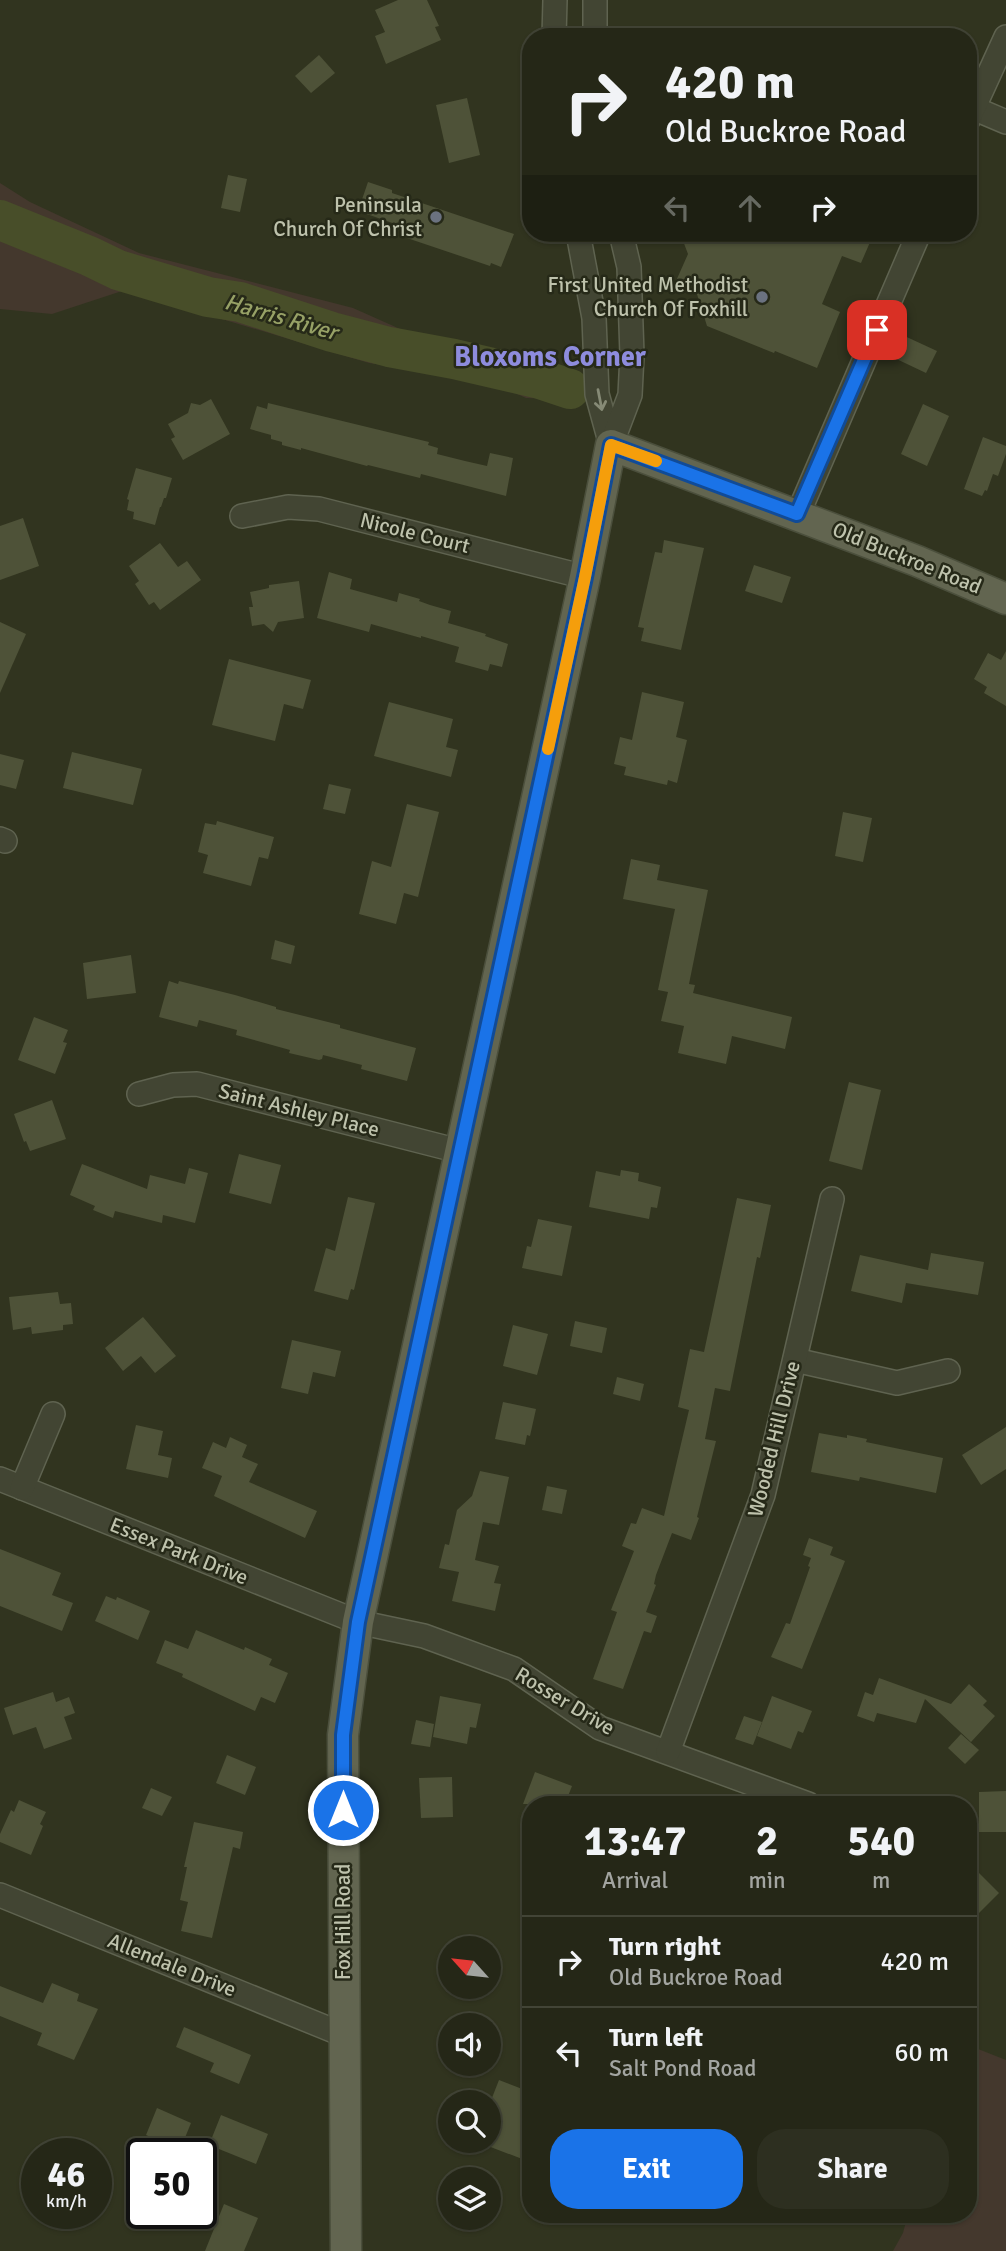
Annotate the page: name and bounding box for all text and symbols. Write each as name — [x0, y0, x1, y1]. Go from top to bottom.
text: 420 m — [665, 52, 795, 112]
icon: right — [550, 56, 641, 147]
text: Old Buckroe Road — [665, 112, 907, 151]
icon: left — [658, 189, 696, 227]
icon: ahead — [731, 189, 769, 227]
icon: right — [804, 189, 842, 227]
place label: Peninsula Church Of Christ — [273, 192, 422, 242]
marker: Peninsula Church Of Christ — [428, 209, 444, 225]
place label: First United Methodist Church Of Foxhill — [548, 272, 748, 322]
water label: Harris River — [221, 287, 344, 348]
marker: First United Methodist Church Of Foxhill — [754, 289, 770, 305]
pin — [847, 300, 907, 360]
icon: arrive — [858, 311, 896, 349]
district label: Bloxoms Corner — [454, 340, 647, 374]
one-way arrow — [593, 388, 607, 411]
street label: Nicole Court — [357, 507, 473, 559]
street label: Old Buckroe Road — [829, 516, 985, 600]
street label: Saint Ashley Place — [216, 1077, 382, 1143]
street label: Wooded Hill Drive — [742, 1358, 806, 1520]
street label: Essex Park Drive — [106, 1511, 252, 1591]
street label: Rosser Drive — [511, 1661, 619, 1741]
position arrow — [306, 1773, 380, 1847]
text: 13:47 — [584, 1816, 687, 1867]
text: 2 — [756, 1816, 778, 1867]
text: 540 — [847, 1816, 915, 1867]
street label: Fox Hill Road — [330, 1864, 356, 1980]
text: Arrival — [602, 1866, 668, 1895]
text: min — [748, 1866, 786, 1895]
text: m — [872, 1866, 890, 1895]
street label: Allendale Drive — [104, 1927, 240, 2003]
text: Turn right — [609, 1931, 721, 1963]
north arrow — [438, 1936, 500, 1998]
map controls — [438, 1936, 501, 2230]
icon: right — [550, 1943, 588, 1981]
text: 420 m — [880, 1946, 949, 1978]
text: Old Buckroe Road — [609, 1963, 783, 1992]
button: sound — [438, 2013, 501, 2076]
text: Turn left — [609, 2022, 703, 2054]
icon: left — [550, 2034, 588, 2072]
text: 60 m — [894, 2037, 949, 2069]
text: Salt Pond Road — [609, 2054, 756, 2083]
button: search — [438, 2090, 501, 2153]
button: Exit — [550, 2129, 743, 2209]
button: Share — [757, 2129, 949, 2209]
speed limit sign: 50 — [126, 2138, 217, 2229]
text: 46 — [48, 2153, 85, 2196]
button: layers — [438, 2167, 501, 2230]
text: km/h — [46, 2190, 87, 2212]

